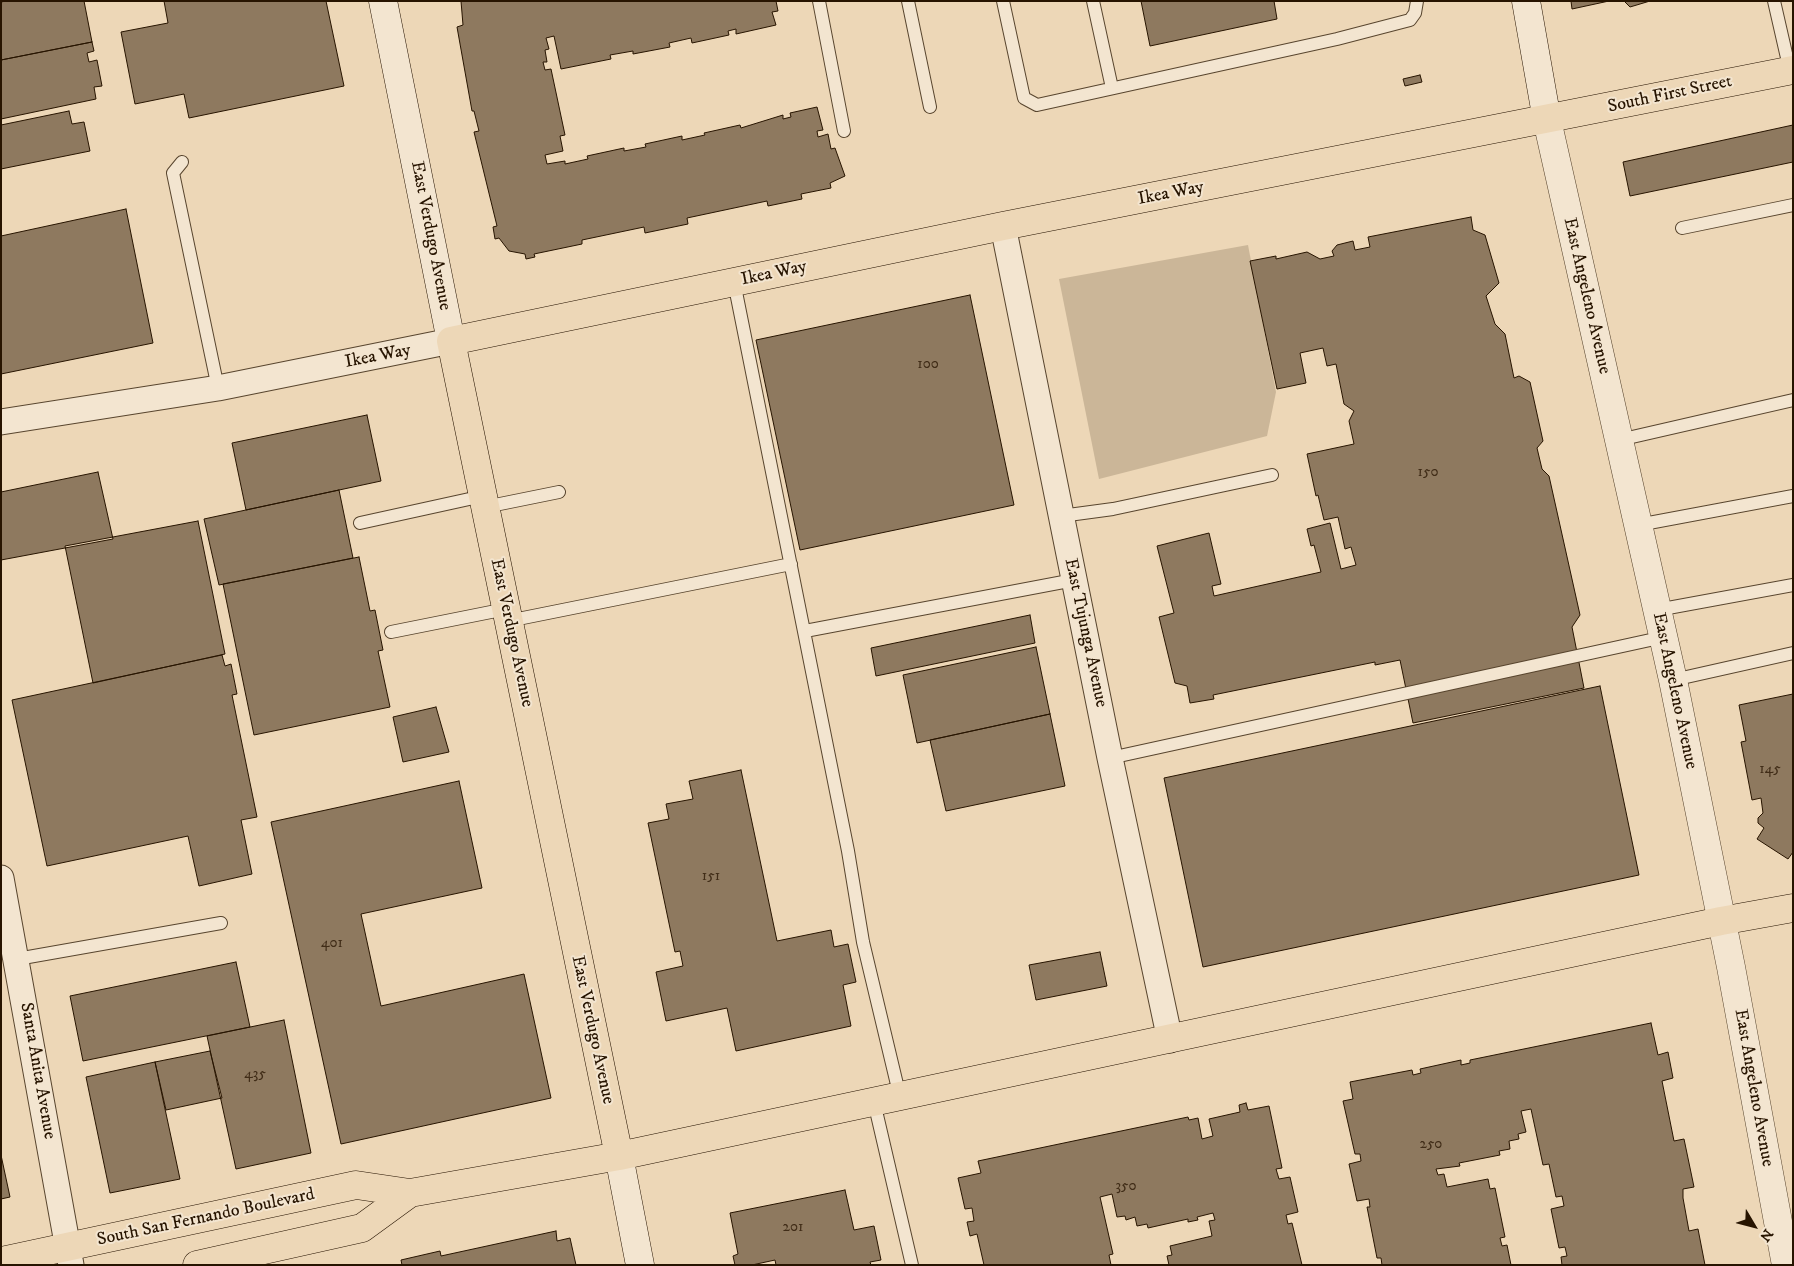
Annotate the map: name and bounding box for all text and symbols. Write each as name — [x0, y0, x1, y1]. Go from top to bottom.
street label: South First Street — [1606, 71, 1734, 119]
street label: East Verdugo Avenue — [405, 160, 455, 312]
street label: Ikea Way — [1136, 177, 1206, 211]
street label: East Angeleno Avenue — [1558, 216, 1614, 376]
street label: Ikea Way — [739, 257, 809, 291]
street label: Ikea Way — [343, 340, 413, 374]
house number: 100 — [917, 356, 939, 374]
house number: 150 — [1418, 464, 1438, 482]
street label: East Verdugo Avenue — [485, 557, 537, 709]
street label: East Tujunga Avenue — [1059, 557, 1111, 709]
street label: East Angeleno Avenue — [1647, 611, 1701, 771]
house number: 145 — [1759, 761, 1781, 779]
house number: 151 — [702, 868, 720, 886]
house number: 401 — [321, 935, 343, 953]
street label: East Verdugo Avenue — [566, 954, 618, 1106]
street label: Santa Anita Avenue — [14, 1001, 60, 1141]
street label: East Angeleno Avenue — [1728, 1007, 1778, 1169]
house number: 435 — [244, 1066, 266, 1084]
house number: 250 — [1420, 1136, 1442, 1154]
house number: 350 — [1115, 1178, 1137, 1196]
street label: South San Fernando Boulevard — [95, 1184, 317, 1252]
north arrow — [1729, 1201, 1779, 1251]
house number: 201 — [783, 1219, 803, 1237]
text: N — [1755, 1225, 1777, 1245]

